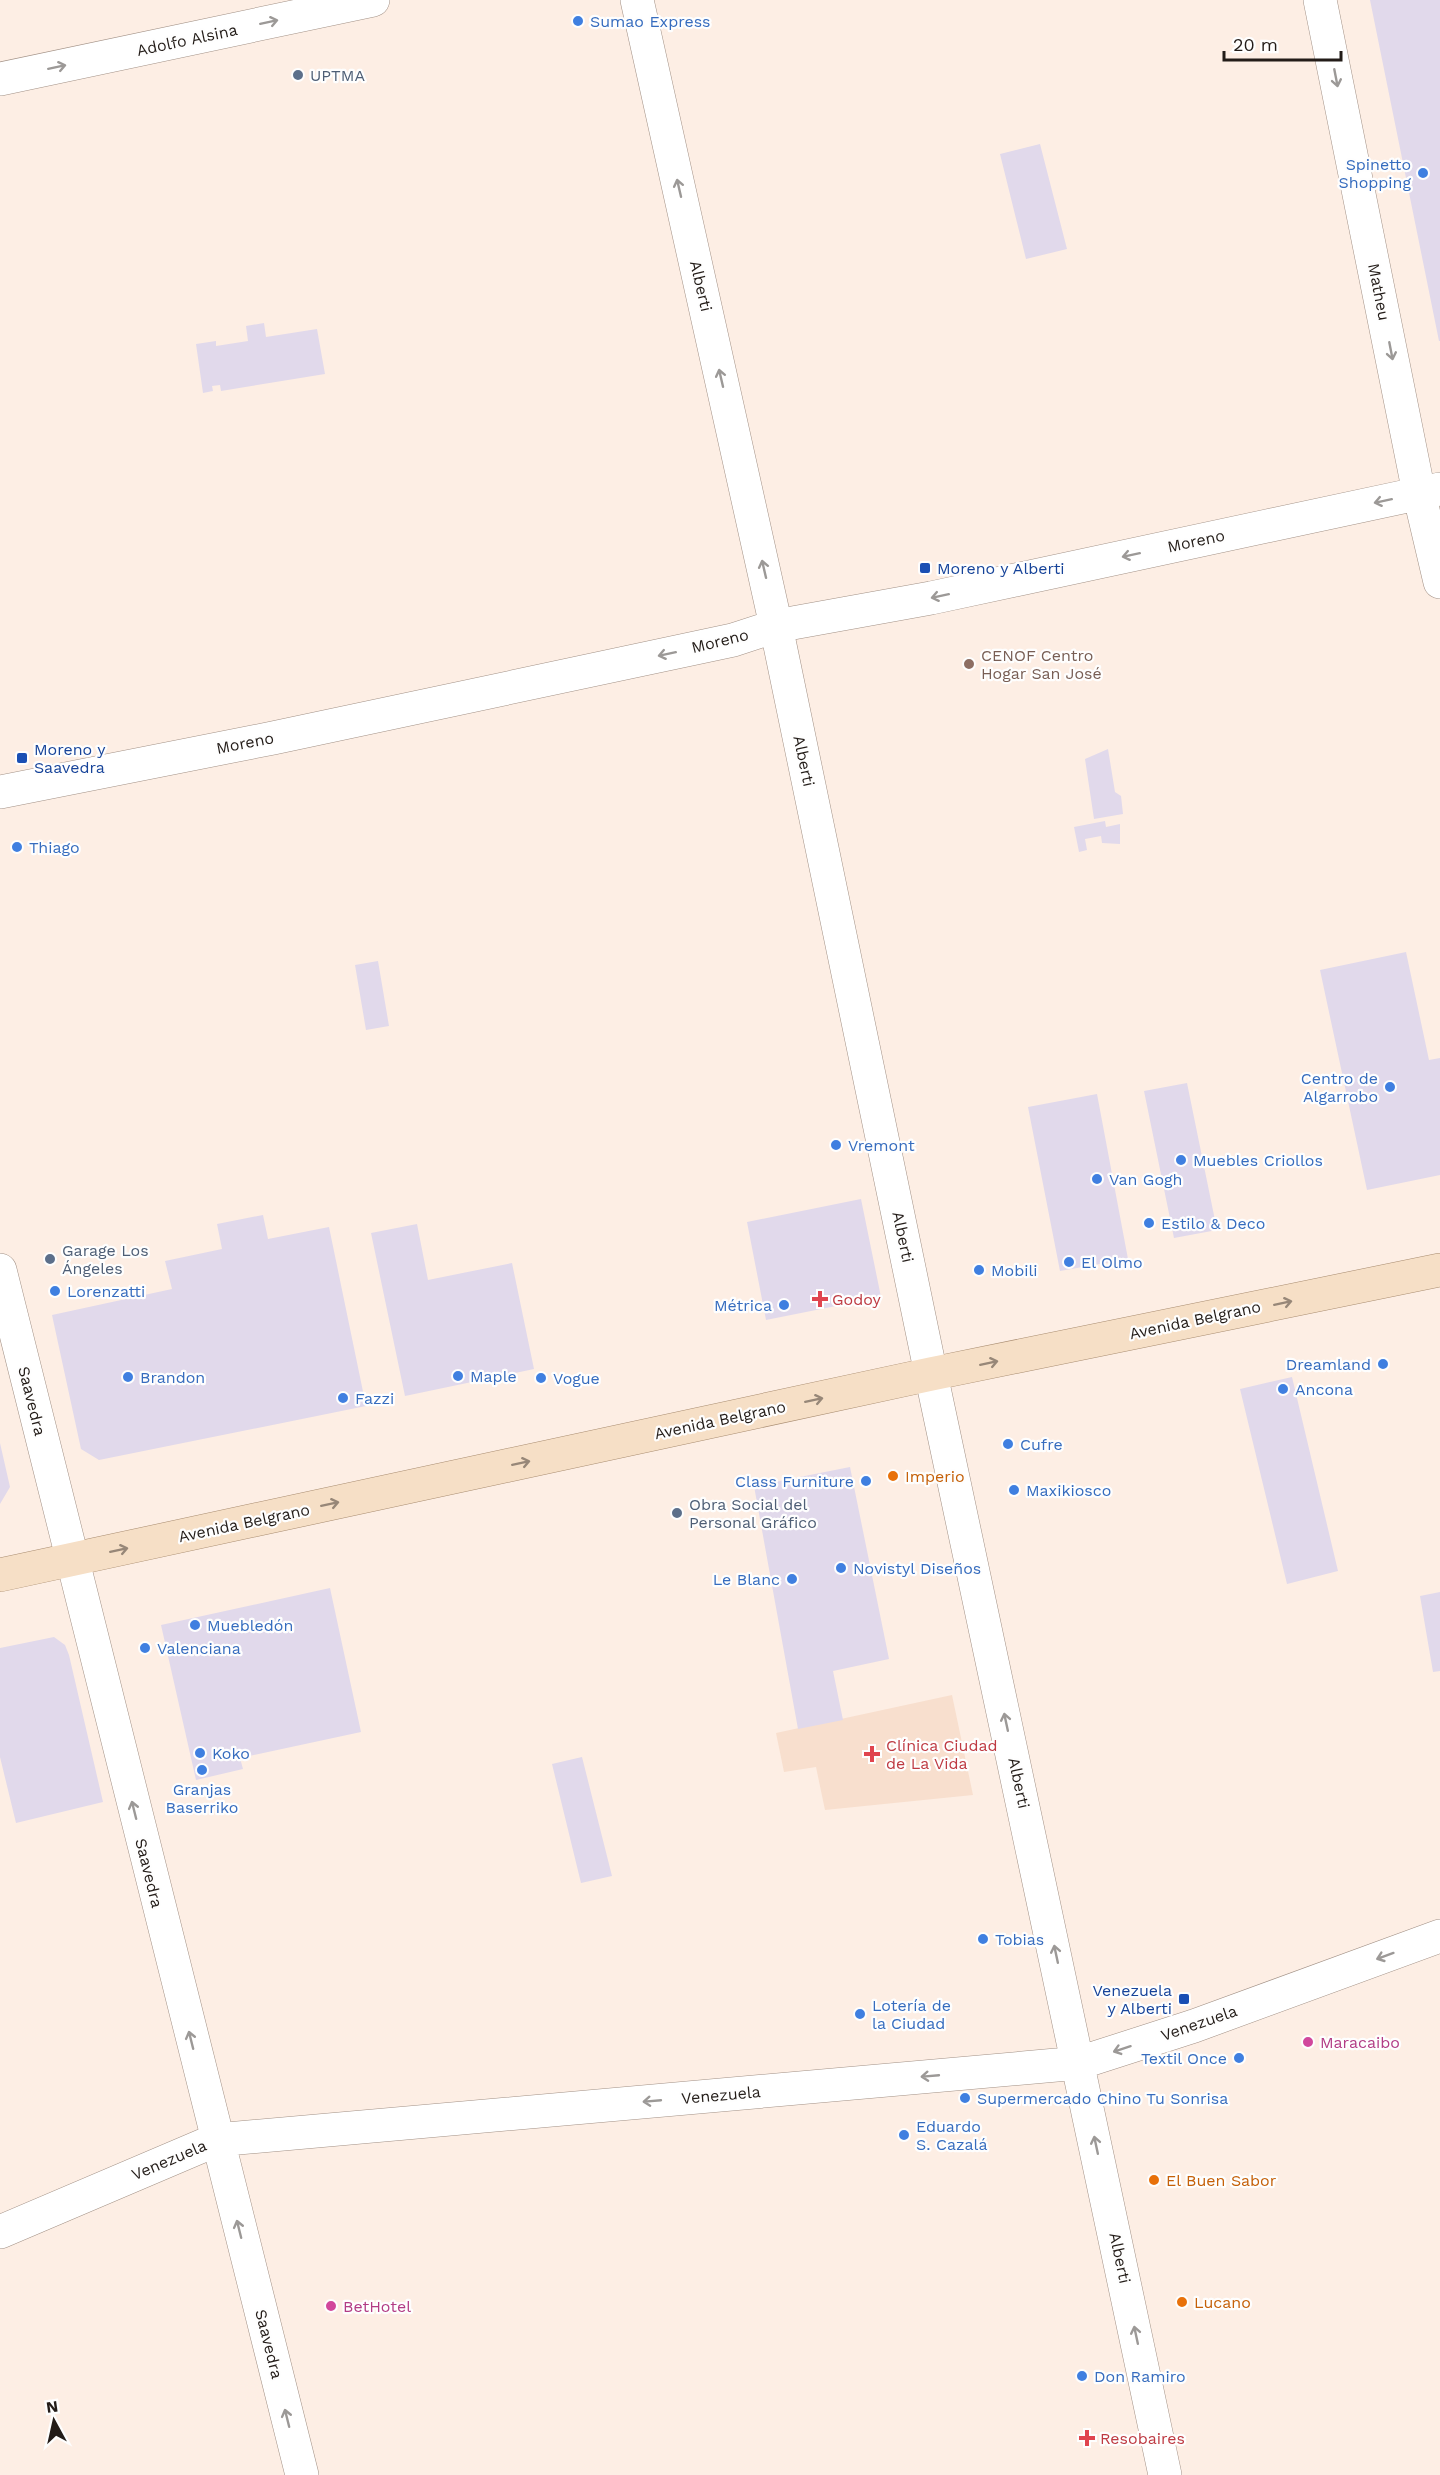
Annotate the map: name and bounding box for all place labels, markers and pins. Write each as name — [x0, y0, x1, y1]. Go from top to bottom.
place label: Sumao Express — [590, 12, 711, 31]
marker: Sumao Express — [571, 14, 585, 28]
place label: UPTMA — [310, 66, 365, 85]
marker: UPTMA — [291, 68, 305, 82]
place label: Spinetto Shopping — [1339, 155, 1411, 192]
marker: Spinetto Shopping — [1416, 166, 1430, 180]
place label: Moreno y Alberti — [937, 559, 1065, 578]
marker: Moreno y Alberti — [918, 561, 932, 575]
place label: CENOF Centro Hogar San José — [981, 646, 1102, 683]
marker: CENOF Centro Hogar San José — [962, 657, 976, 671]
place label: Moreno y Saavedra — [34, 740, 106, 777]
marker: Moreno y Saavedra — [15, 751, 29, 765]
place label: Thiago — [29, 838, 80, 857]
marker: Thiago — [10, 840, 24, 854]
place label: Centro de Algarrobo — [1301, 1069, 1378, 1106]
marker: Centro de Algarrobo — [1383, 1080, 1397, 1094]
place label: Vremont — [848, 1136, 915, 1155]
marker: Vremont — [829, 1138, 843, 1152]
place label: Muebles Criollos — [1193, 1151, 1323, 1170]
marker: Muebles Criollos — [1174, 1153, 1188, 1167]
place label: Van Gogh — [1109, 1170, 1182, 1189]
marker: Van Gogh — [1090, 1172, 1104, 1186]
place label: Estilo & Deco — [1161, 1214, 1265, 1233]
marker: Estilo & Deco — [1142, 1216, 1156, 1230]
place label: Garage Los Ángeles — [62, 1241, 149, 1278]
marker: Garage Los Ángeles — [43, 1252, 57, 1266]
place label: El Olmo — [1081, 1253, 1143, 1272]
marker: El Olmo — [1062, 1255, 1076, 1269]
place label: Mobili — [991, 1261, 1038, 1280]
marker: Mobili — [972, 1263, 986, 1277]
place label: Lorenzatti — [67, 1282, 145, 1301]
marker: Lorenzatti — [48, 1284, 62, 1298]
place label: Godoy — [832, 1290, 882, 1309]
marker: Godoy — [813, 1292, 827, 1306]
place label: Métrica — [714, 1296, 772, 1315]
marker: Métrica — [777, 1298, 791, 1312]
place label: Dreamland — [1286, 1355, 1371, 1374]
marker: Dreamland — [1376, 1357, 1390, 1371]
place label: Maple — [470, 1367, 517, 1386]
place label: Brandon — [140, 1368, 205, 1387]
marker: Maple — [451, 1369, 465, 1383]
place label: Vogue — [553, 1369, 600, 1388]
marker: Brandon — [121, 1370, 135, 1384]
marker: Vogue — [534, 1371, 548, 1385]
place label: Ancona — [1295, 1380, 1353, 1399]
marker: Ancona — [1276, 1382, 1290, 1396]
place label: Fazzi — [355, 1389, 394, 1408]
marker: Fazzi — [336, 1391, 350, 1405]
place label: Cufre — [1020, 1435, 1063, 1454]
marker: Cufre — [1001, 1437, 1015, 1451]
place label: Imperio — [905, 1467, 965, 1486]
marker: Imperio — [886, 1469, 900, 1483]
place label: Class Furniture — [735, 1472, 854, 1491]
marker: Class Furniture — [859, 1474, 873, 1488]
place label: Maxikiosco — [1026, 1481, 1111, 1500]
marker: Maxikiosco — [1007, 1483, 1021, 1497]
place label: Obra Social del Personal Gráfico — [689, 1495, 817, 1532]
marker: Obra Social del Personal Gráfico — [670, 1506, 684, 1520]
place label: Novistyl Diseños — [853, 1559, 981, 1578]
marker: Novistyl Diseños — [834, 1561, 848, 1575]
place label: Le Blanc — [713, 1570, 780, 1589]
marker: Le Blanc — [785, 1572, 799, 1586]
place label: Muebledón — [207, 1616, 293, 1635]
marker: Muebledón — [188, 1618, 202, 1632]
place label: Valenciana — [157, 1639, 241, 1658]
marker: Valenciana — [138, 1641, 152, 1655]
place label: Clínica Ciudad de La Vida — [886, 1736, 998, 1773]
place label: Koko — [212, 1744, 250, 1763]
marker: Clínica Ciudad de La Vida — [863, 1745, 881, 1763]
marker: Koko — [193, 1746, 207, 1760]
marker: Granjas Baserriko — [195, 1763, 209, 1777]
place label: Granjas Baserriko — [166, 1780, 238, 1817]
place label: Tobias — [995, 1930, 1044, 1949]
marker: Tobias — [976, 1932, 990, 1946]
place label: Venezuela y Alberti — [1092, 1981, 1172, 2018]
marker: Venezuela y Alberti — [1177, 1992, 1191, 2006]
place label: Lotería de la Ciudad — [872, 1996, 951, 2033]
marker: Lotería de la Ciudad — [853, 2007, 867, 2021]
place label: Maracaibo — [1320, 2033, 1400, 2052]
marker: Maracaibo — [1301, 2035, 1315, 2049]
place label: Textil Once — [1141, 2049, 1227, 2068]
marker: Textil Once — [1232, 2051, 1246, 2065]
place label: Supermercado Chino Tu Sonrisa — [977, 2089, 1228, 2108]
marker: Supermercado Chino Tu Sonrisa — [958, 2091, 972, 2105]
place label: Eduardo S. Cazalá — [916, 2117, 988, 2154]
marker: Eduardo S. Cazalá — [897, 2128, 911, 2142]
place label: El Buen Sabor — [1166, 2171, 1277, 2190]
marker: El Buen Sabor — [1147, 2173, 1161, 2187]
place label: Lucano — [1194, 2293, 1251, 2312]
marker: Lucano — [1175, 2295, 1189, 2309]
place label: BetHotel — [343, 2297, 411, 2316]
marker: BetHotel — [324, 2299, 338, 2313]
place label: Don Ramiro — [1094, 2367, 1186, 2386]
marker: Don Ramiro — [1075, 2369, 1089, 2383]
marker: Resobaires — [1078, 2429, 1096, 2447]
place label: Resobaires — [1100, 2429, 1185, 2448]

